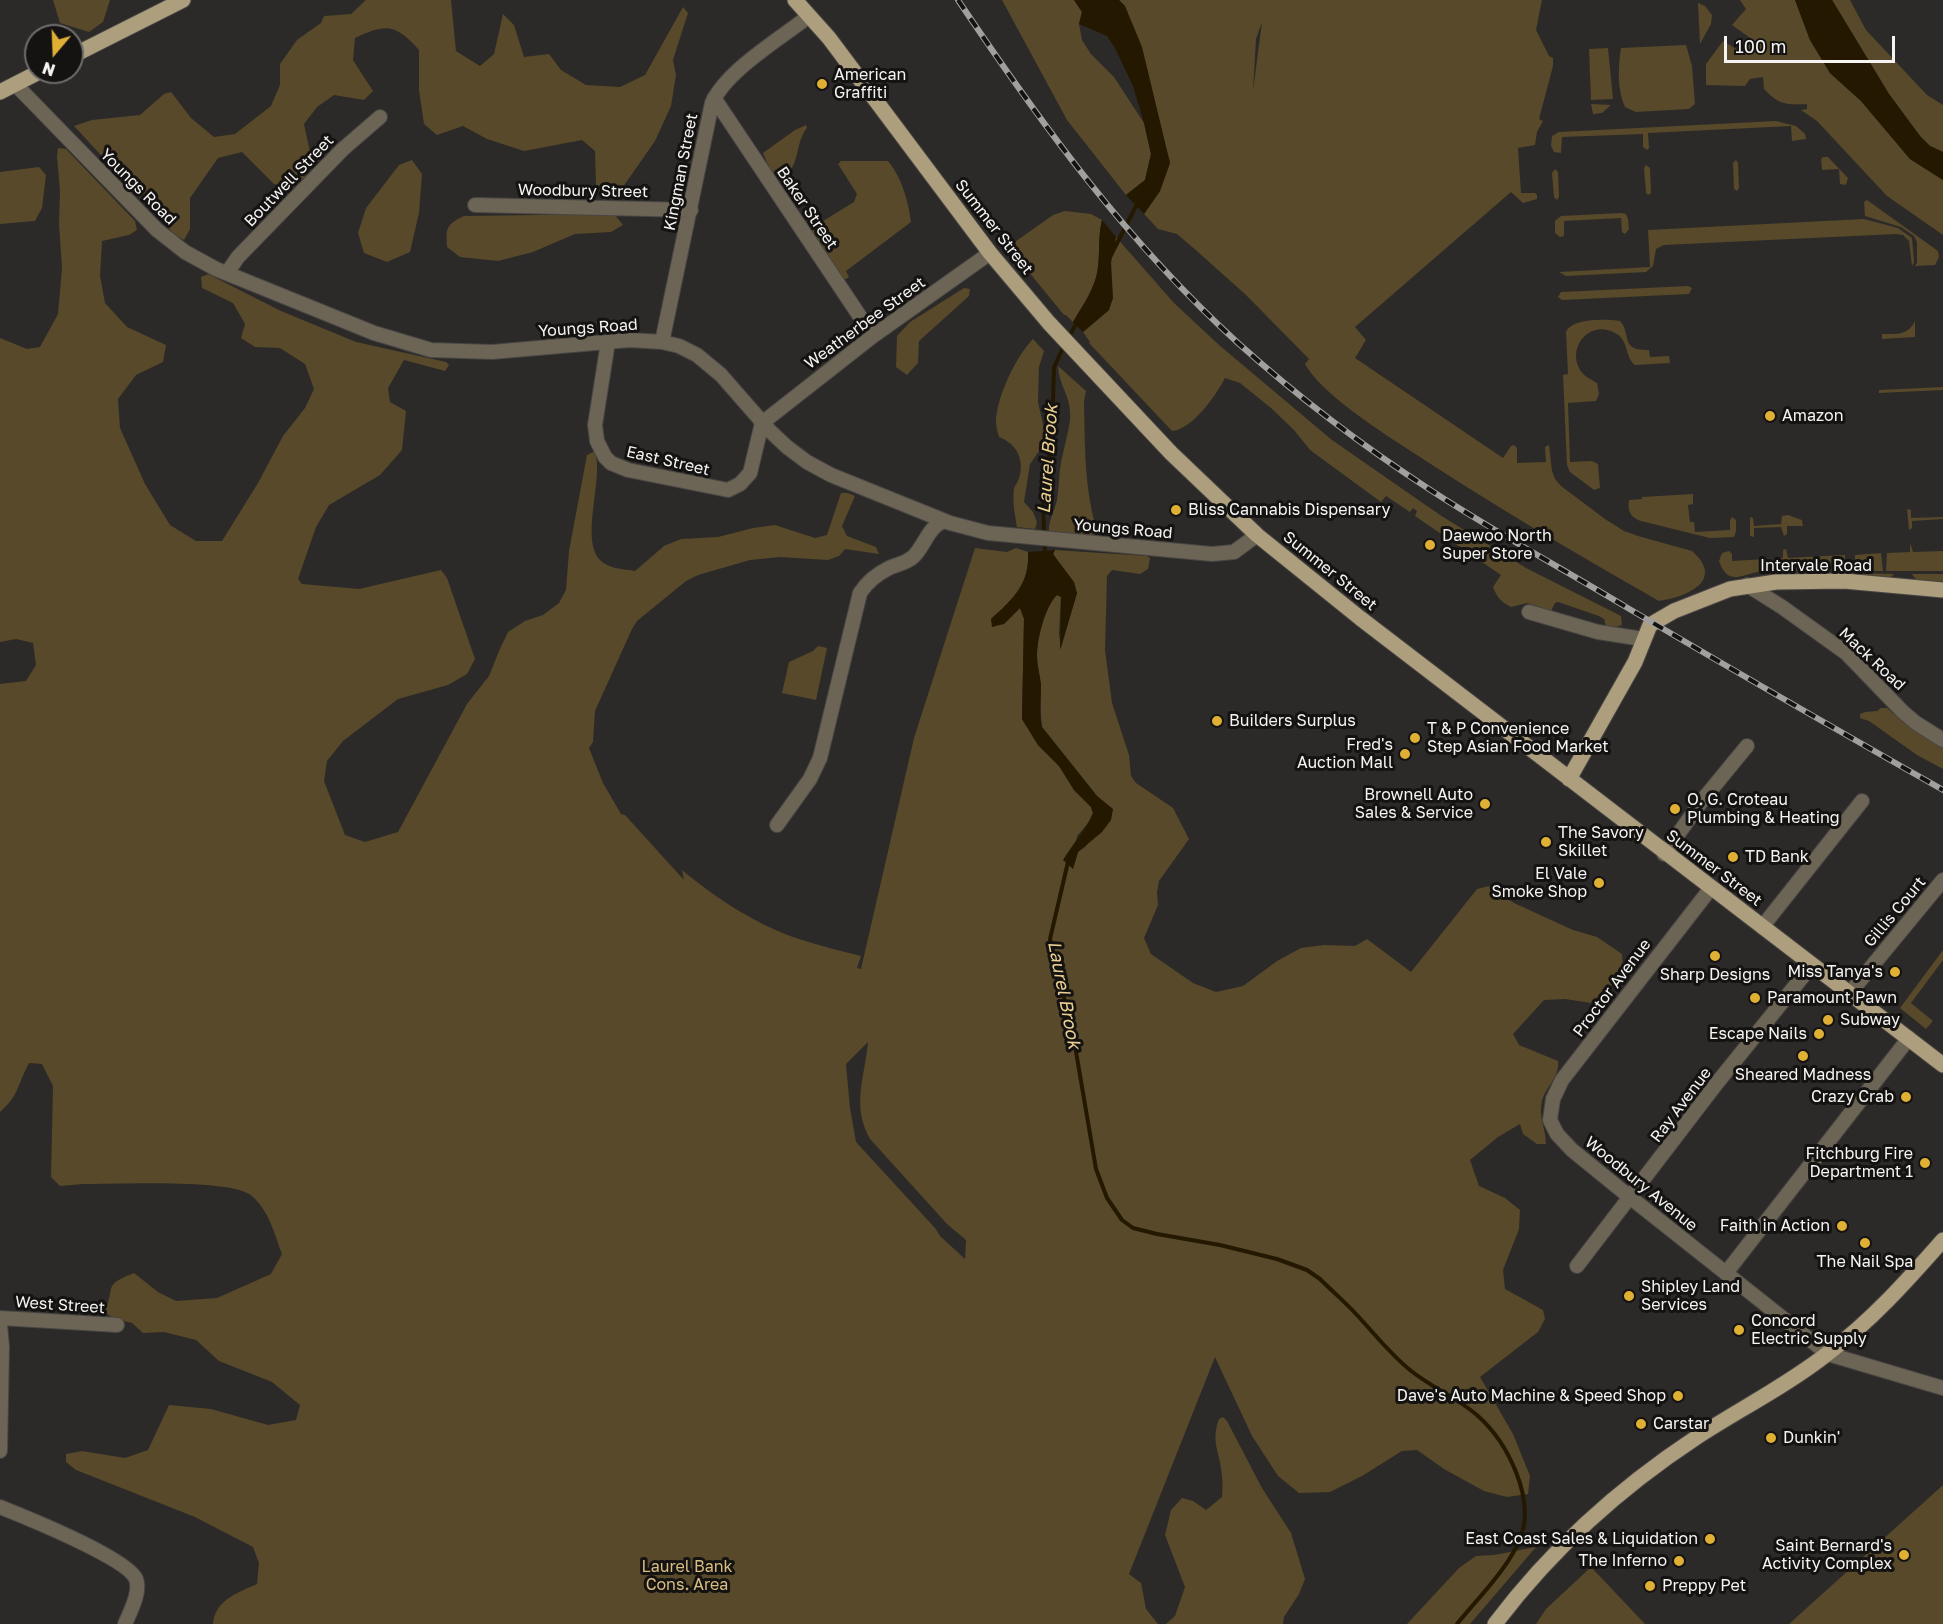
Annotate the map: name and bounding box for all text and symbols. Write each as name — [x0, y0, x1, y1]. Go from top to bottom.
north arrow — [24, 24, 84, 84]
scale bar — [1727, 24, 1898, 62]
text: 100 m — [1735, 35, 1786, 57]
text: N — [40, 58, 58, 81]
place label: American Graffiti — [834, 65, 906, 103]
marker: American Graffiti — [815, 77, 829, 91]
street label: Kingman Street — [660, 112, 702, 232]
street label: Boutwell Street — [240, 131, 338, 231]
street label: Youngs Road — [96, 145, 180, 229]
street label: Baker Street — [772, 163, 842, 253]
street label: Summer Street — [951, 176, 1037, 278]
street label: Woodbury Street — [518, 180, 648, 202]
street label: Weatherbee Street — [801, 273, 929, 373]
street label: Youngs Road — [538, 315, 638, 341]
water label: Laurel Brook — [1033, 404, 1063, 514]
place label: Amazon — [1782, 406, 1844, 426]
marker: Amazon — [1763, 409, 1777, 423]
street label: East Street — [624, 442, 712, 480]
place label: Bliss Cannabis Dispensary — [1188, 500, 1390, 520]
marker: Bliss Cannabis Dispensary — [1169, 503, 1183, 517]
street label: Youngs Road — [1073, 515, 1173, 543]
place label: Daewoo North Super Store — [1442, 526, 1552, 564]
street label: Summer Street — [1279, 527, 1381, 615]
marker: Daewoo North Super Store — [1423, 538, 1437, 552]
street label: Intervale Road — [1760, 556, 1872, 576]
street label: Mack Road — [1835, 623, 1909, 695]
place label: Builders Surplus — [1229, 711, 1356, 731]
marker: Builders Surplus — [1210, 714, 1224, 728]
place label: T & P Convenience Step Asian Food Market — [1427, 719, 1609, 757]
marker: T & P Convenience Step Asian Food Market — [1408, 731, 1422, 745]
place label: Fred's Auction Mall — [1297, 735, 1393, 773]
marker: Fred's Auction Mall — [1398, 747, 1412, 761]
place label: Brownell Auto Sales & Service — [1355, 785, 1473, 823]
place label: O. G. Croteau Plumbing & Heating — [1687, 790, 1840, 828]
marker: Brownell Auto Sales & Service — [1478, 797, 1492, 811]
marker: O. G. Croteau Plumbing & Heating — [1668, 802, 1682, 816]
place label: The Savory Skillet — [1558, 823, 1644, 861]
street label: Summer Street — [1662, 826, 1766, 910]
marker: The Savory Skillet — [1539, 835, 1553, 849]
place label: TD Bank — [1745, 847, 1809, 867]
marker: TD Bank — [1726, 850, 1740, 864]
place label: El Vale Smoke Shop — [1491, 864, 1587, 902]
street label: Gillis Court — [1860, 873, 1930, 951]
marker: El Vale Smoke Shop — [1592, 876, 1606, 890]
street label: Proctor Avenue — [1569, 935, 1655, 1041]
water label: Laurel Brook — [1043, 939, 1085, 1051]
marker: Sharp Designs — [1708, 949, 1722, 963]
place label: Miss Tanya's — [1788, 962, 1883, 982]
place label: Sharp Designs — [1660, 965, 1770, 985]
marker: Miss Tanya's — [1888, 965, 1902, 979]
place label: Paramount Pawn — [1767, 988, 1897, 1008]
marker: Paramount Pawn — [1748, 991, 1762, 1005]
place label: Subway — [1840, 1010, 1900, 1030]
marker: Subway — [1821, 1013, 1835, 1027]
place label: Escape Nails — [1709, 1024, 1807, 1044]
marker: Escape Nails — [1812, 1027, 1826, 1041]
marker: Sheared Madness — [1796, 1049, 1810, 1063]
street label: Ray Avenue — [1647, 1064, 1715, 1146]
place label: Sheared Madness — [1735, 1065, 1871, 1085]
place label: Crazy Crab — [1811, 1087, 1894, 1107]
marker: Crazy Crab — [1899, 1090, 1913, 1104]
street label: Woodbury Avenue — [1581, 1133, 1701, 1235]
place label: Fitchburg Fire Department 1 — [1806, 1144, 1913, 1182]
marker: Fitchburg Fire Department 1 — [1918, 1156, 1932, 1170]
place label: Faith in Action — [1720, 1216, 1830, 1236]
marker: Faith in Action — [1835, 1219, 1849, 1233]
marker: The Nail Spa — [1858, 1236, 1872, 1250]
place label: The Nail Spa — [1817, 1252, 1913, 1272]
place label: Shipley Land Services — [1641, 1277, 1740, 1315]
marker: Shipley Land Services — [1622, 1289, 1636, 1303]
street label: West Street — [14, 1292, 106, 1318]
place label: Concord Electric Supply — [1751, 1311, 1867, 1349]
marker: Concord Electric Supply — [1732, 1323, 1746, 1337]
place label: Dave's Auto Machine & Speed Shop — [1397, 1386, 1666, 1406]
marker: Dave's Auto Machine & Speed Shop — [1671, 1389, 1685, 1403]
place label: Carstar — [1653, 1414, 1709, 1434]
marker: Carstar — [1634, 1417, 1648, 1431]
place label: Dunkin' — [1783, 1428, 1840, 1448]
marker: Dunkin' — [1764, 1431, 1778, 1445]
place label: East Coast Sales & Liquidation — [1465, 1529, 1698, 1549]
marker: East Coast Sales & Liquidation — [1703, 1532, 1717, 1546]
place label: Saint Bernard's Activity Complex — [1762, 1536, 1892, 1574]
marker: Saint Bernard's Activity Complex — [1897, 1548, 1911, 1562]
place label: The Inferno — [1578, 1551, 1667, 1571]
marker: The Inferno — [1672, 1554, 1686, 1568]
park label: Laurel Bank Cons. Area — [641, 1557, 733, 1595]
place label: Preppy Pet — [1662, 1576, 1746, 1596]
marker: Preppy Pet — [1643, 1579, 1657, 1593]

